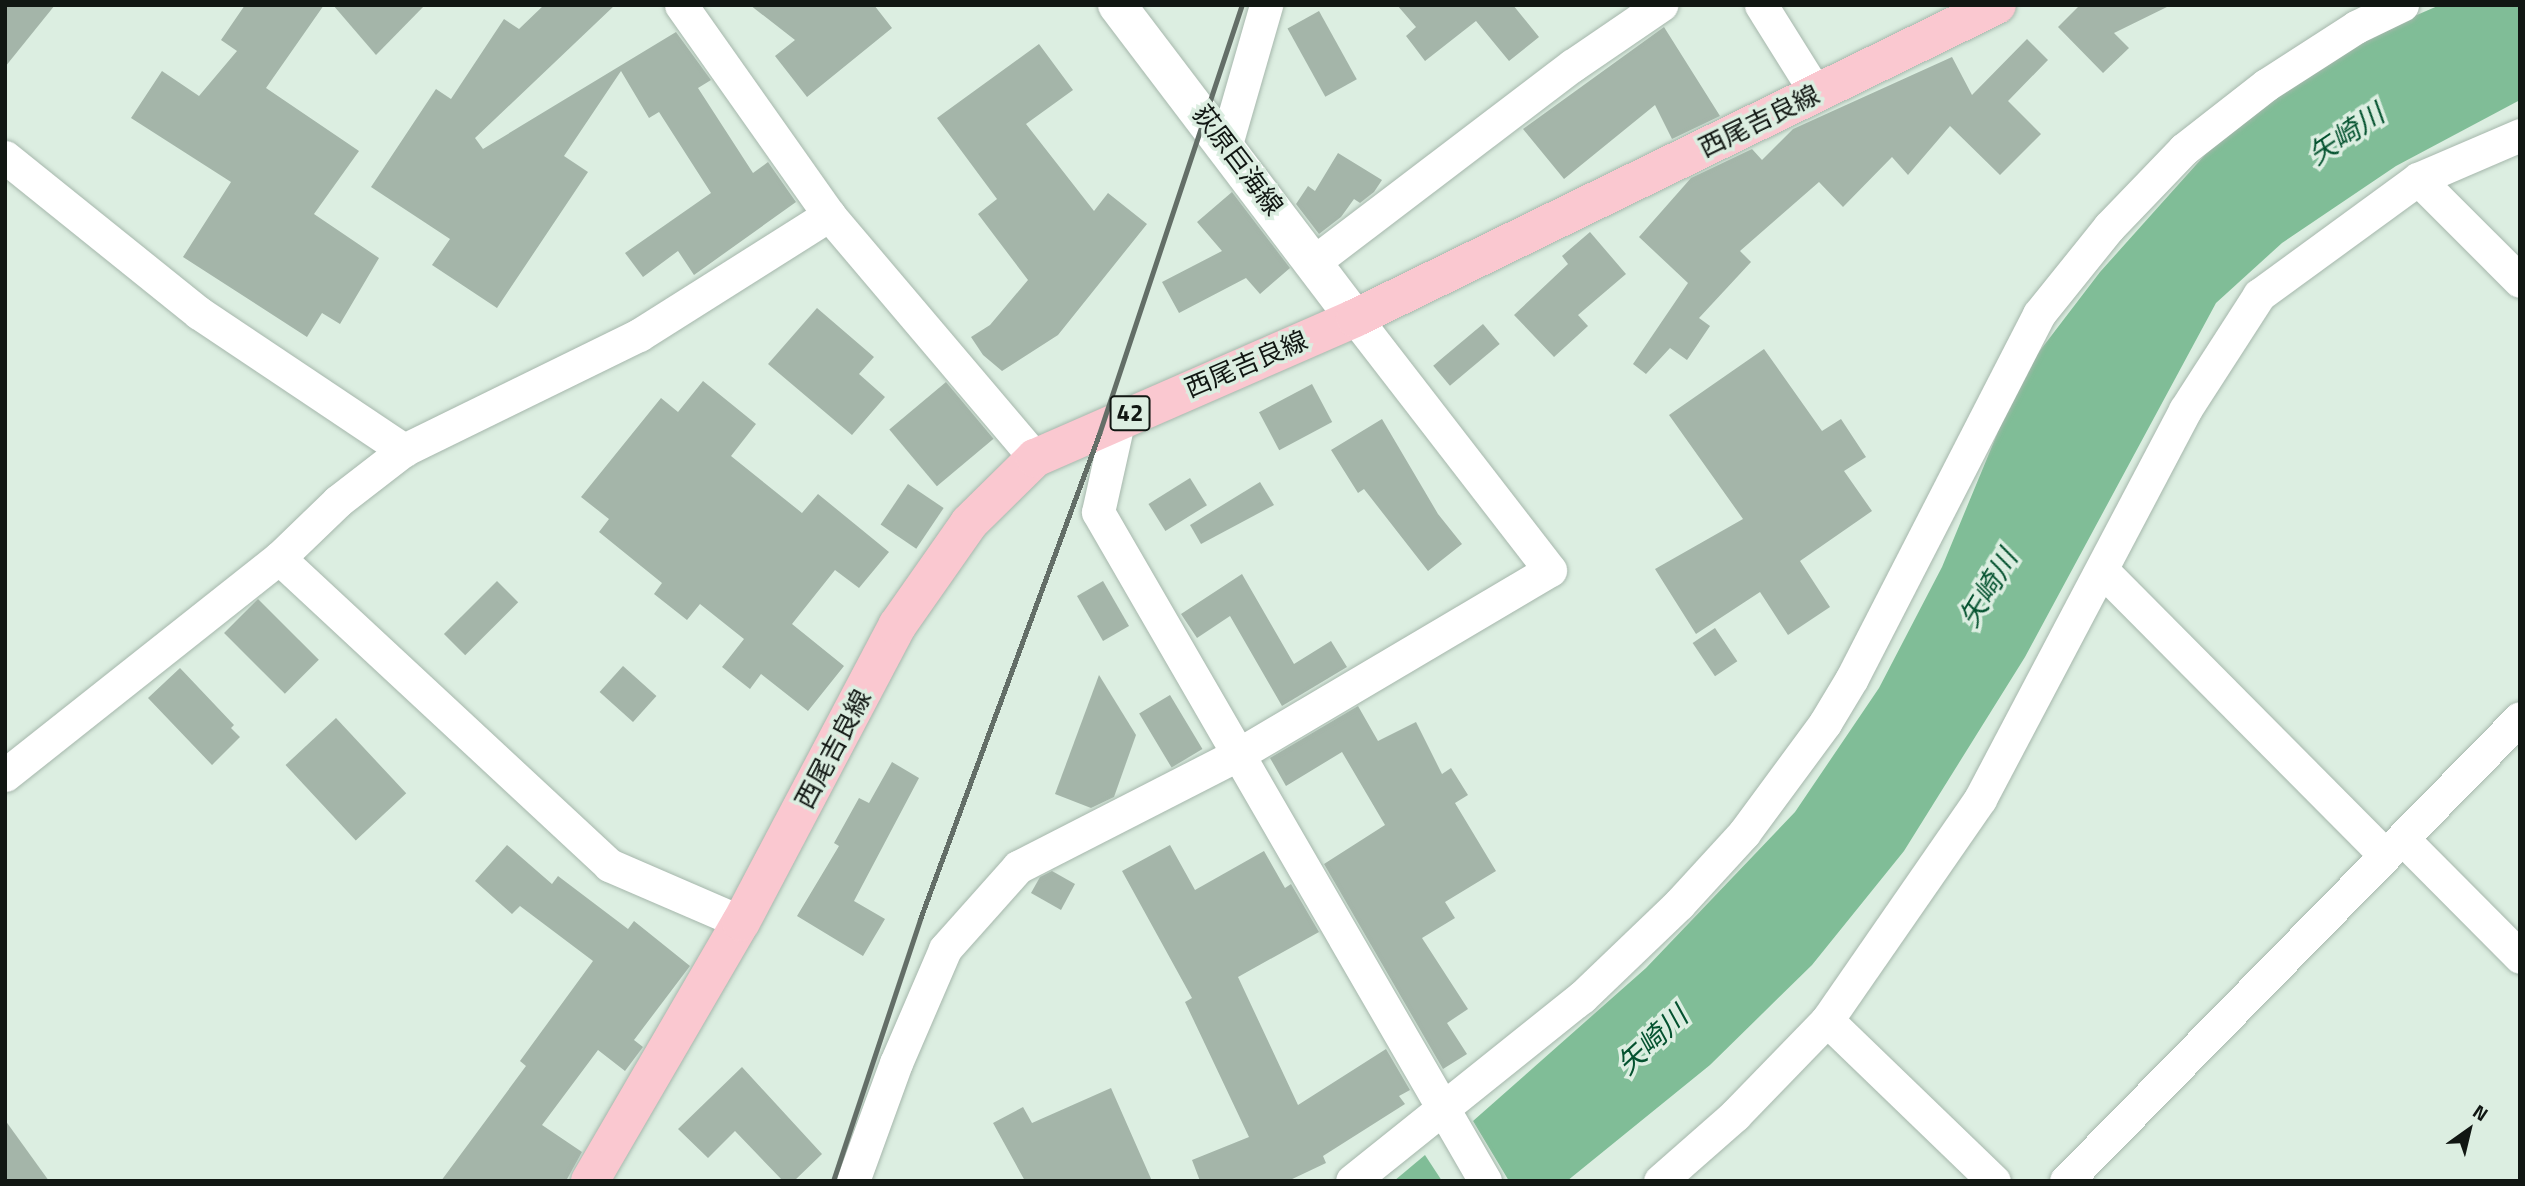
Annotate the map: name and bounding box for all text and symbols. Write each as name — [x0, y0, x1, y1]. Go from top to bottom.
street label: 西尾吉良線 — [1694, 78, 1824, 164]
water label: 矢崎川 — [2302, 97, 2390, 171]
street label: 荻原巨海線 — [1186, 99, 1290, 221]
street label: 西尾吉良線 — [1180, 324, 1312, 404]
road number: 42 — [1109, 392, 1151, 434]
water label: 矢崎川 — [1952, 543, 2024, 633]
street label: 西尾吉良線 — [789, 684, 877, 814]
water label: 矢崎川 — [1610, 999, 1694, 1081]
north arrow — [2434, 1095, 2504, 1165]
text: N — [2467, 1096, 2495, 1128]

